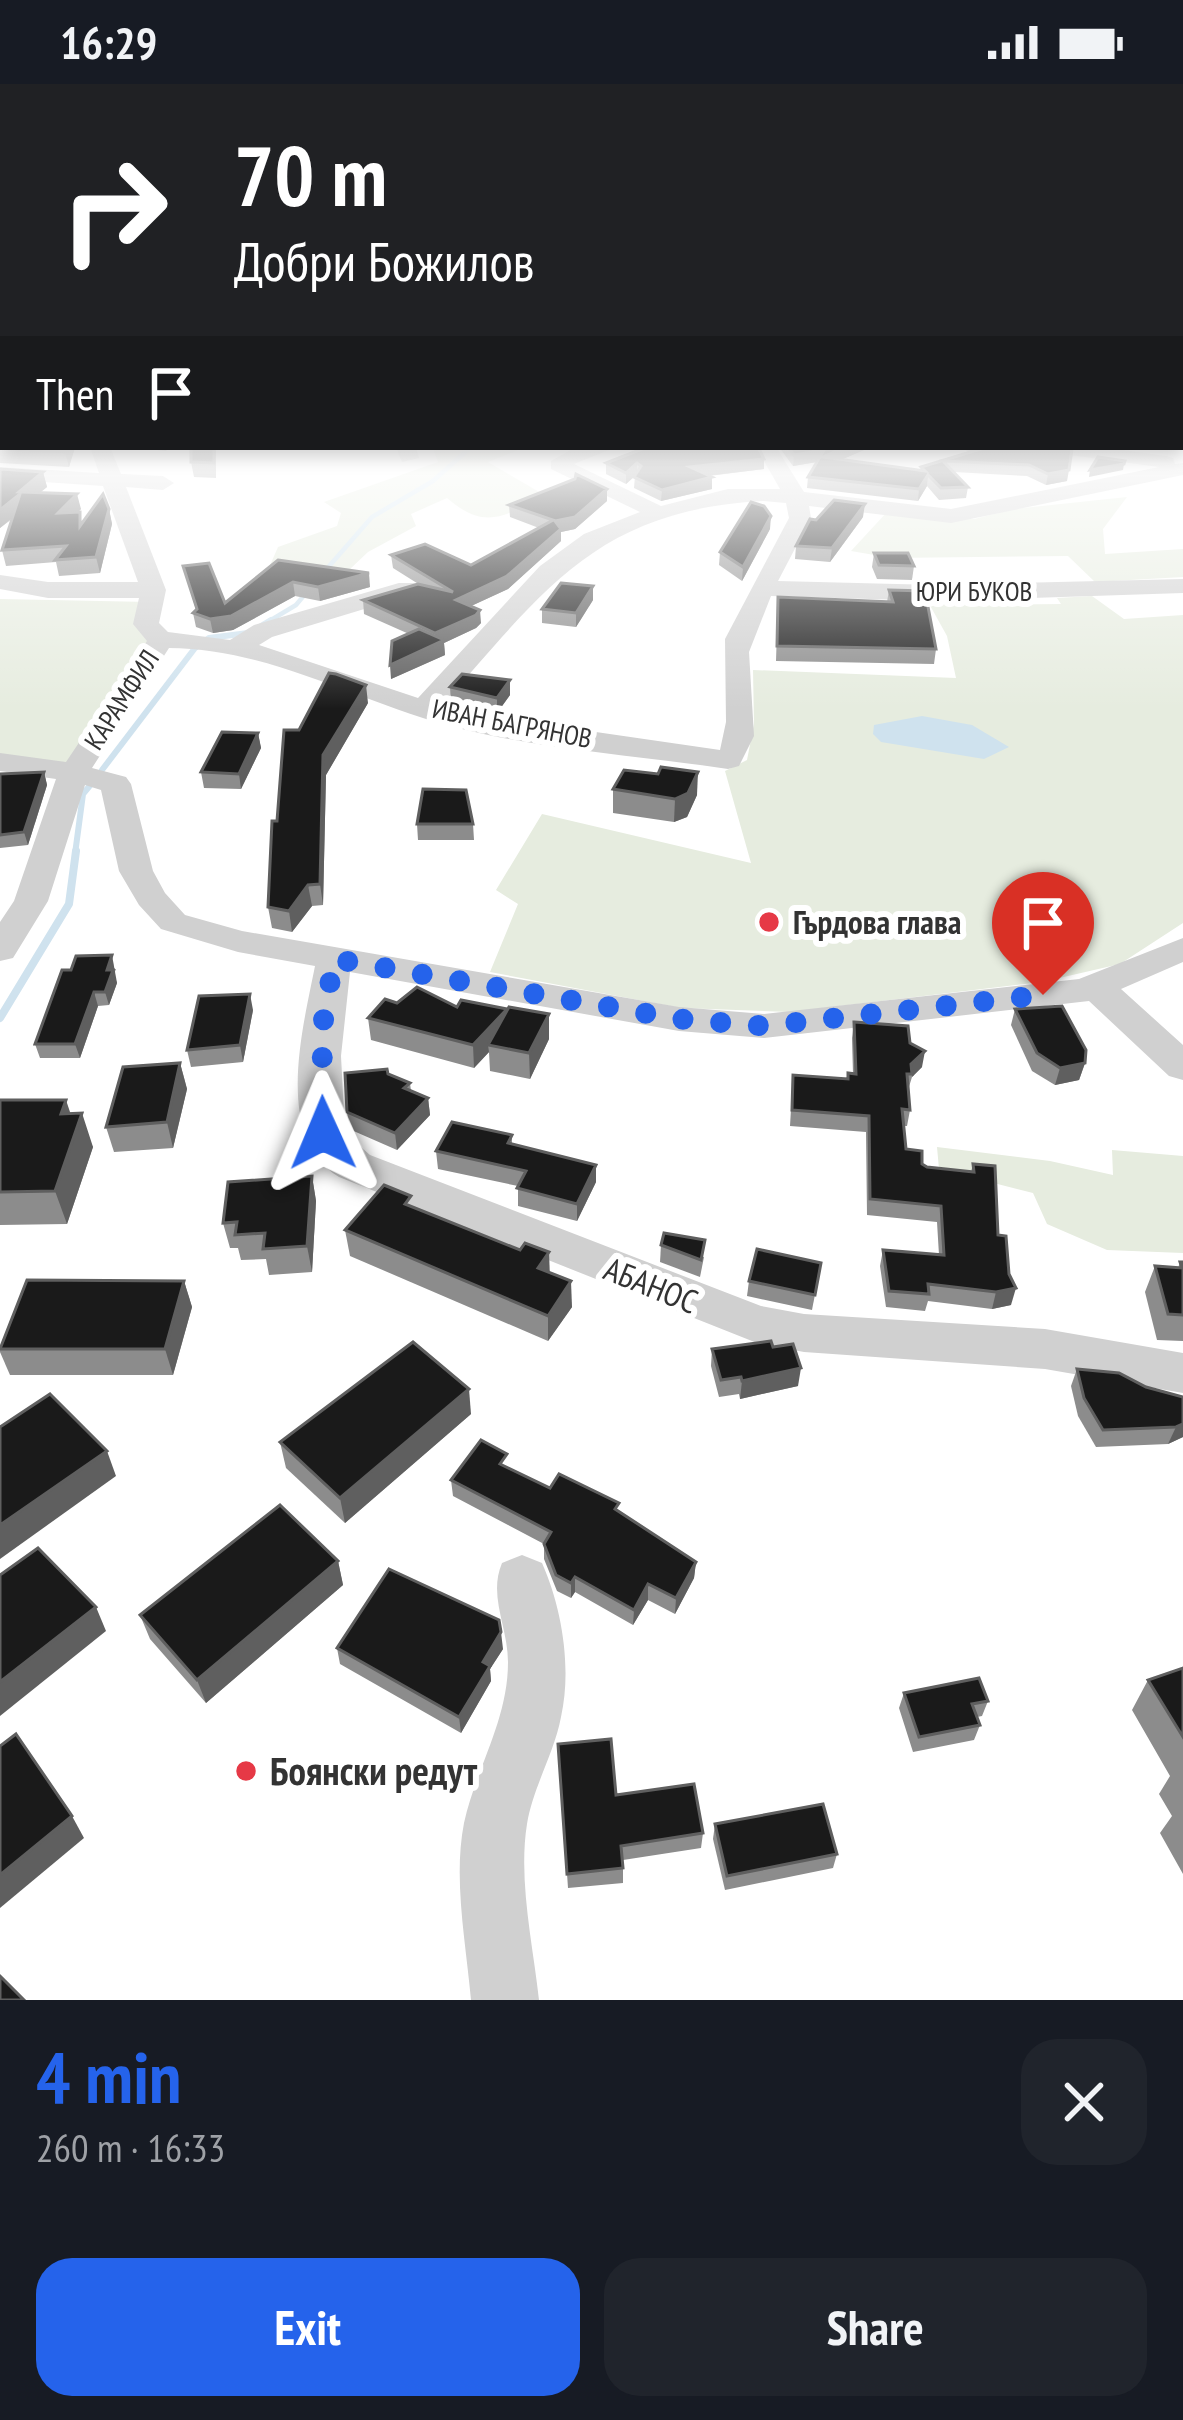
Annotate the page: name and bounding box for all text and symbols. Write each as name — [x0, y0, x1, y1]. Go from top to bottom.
text: 16:29 — [60, 13, 157, 71]
text: 70 m — [234, 120, 387, 229]
icon: right — [36, 132, 192, 288]
text: Добри Божилов — [234, 226, 535, 296]
icon: arrive — [138, 360, 204, 426]
text: Then — [36, 364, 114, 422]
street label: ЮРИ БУКОВ — [916, 574, 1032, 608]
street label: КАРАМФИЛ — [76, 643, 166, 756]
street label: ИВАН БАГРЯНОВ — [430, 691, 595, 755]
pin — [992, 872, 1094, 995]
icon: arrive — [1010, 890, 1076, 956]
place label: Гърдова глава — [793, 900, 961, 943]
marker: Гърдова глава — [756, 909, 782, 935]
position arrow — [260, 1070, 386, 1196]
street label: АБАНОС — [598, 1246, 704, 1323]
place label: Боянски редут — [270, 1745, 478, 1796]
marker: Боянски редут — [233, 1758, 259, 1784]
text: 4 min — [36, 2030, 181, 2123]
button: close — [1021, 2039, 1147, 2165]
text: 260 m · 16:33 — [36, 2122, 225, 2173]
button: Exit — [36, 2258, 580, 2396]
button: Share — [604, 2258, 1147, 2396]

